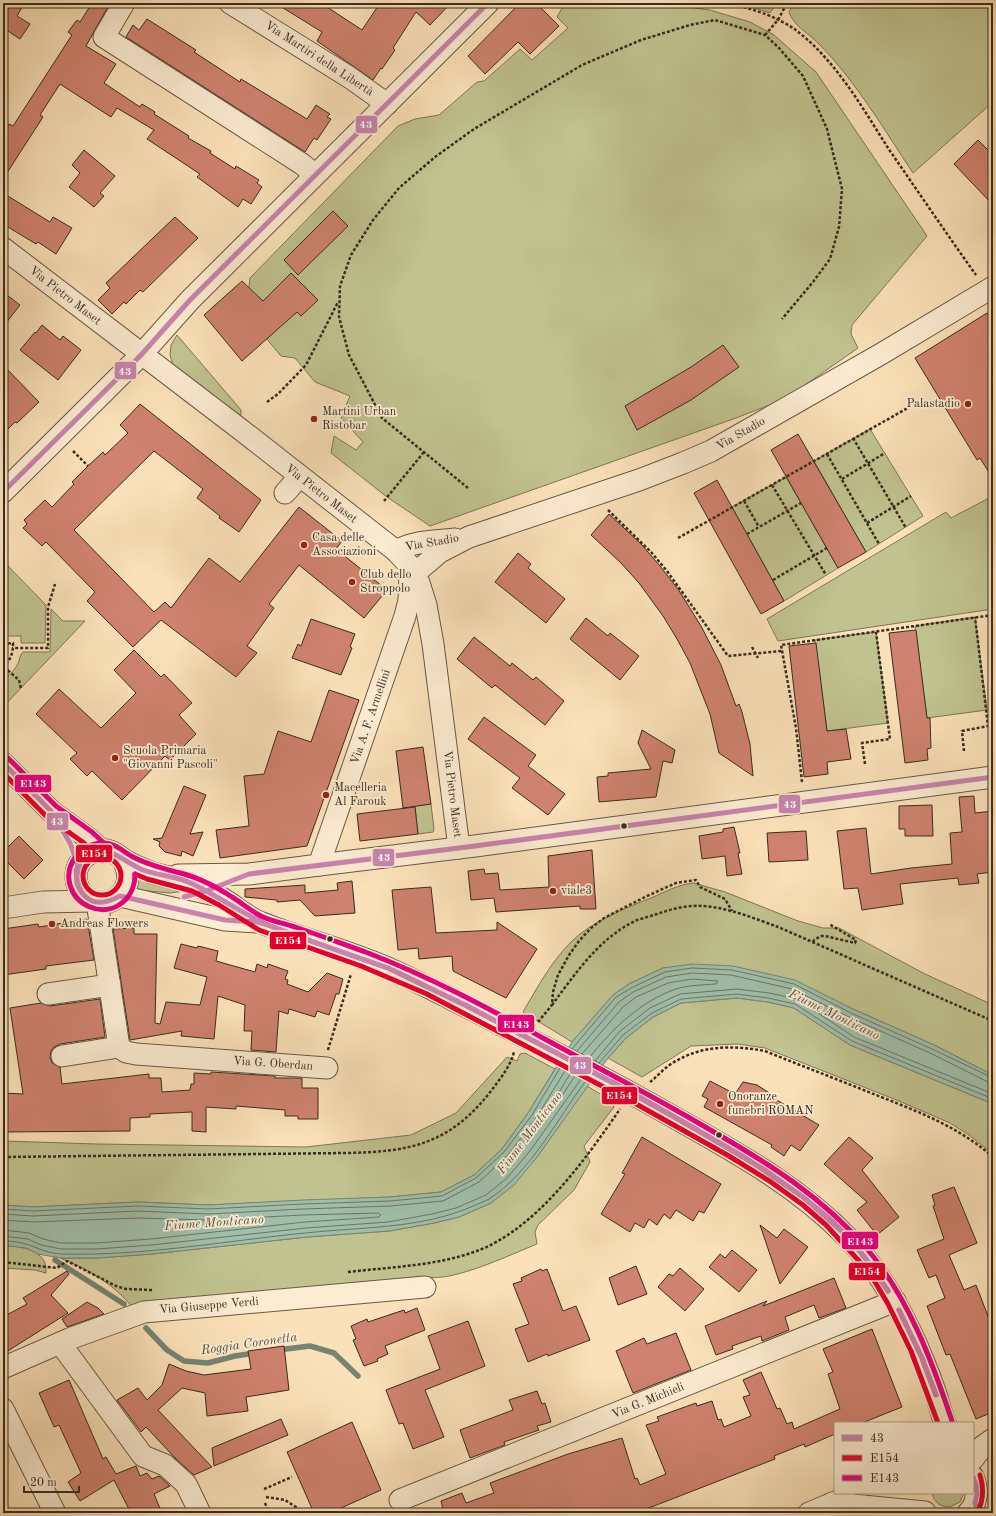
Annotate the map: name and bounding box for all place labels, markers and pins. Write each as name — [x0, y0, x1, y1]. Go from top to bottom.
place label: Palastadio — [906, 398, 960, 410]
marker: Palastadio — [963, 399, 973, 409]
place label: Martini Urban Ristobar — [322, 406, 397, 432]
marker: Martini Urban Ristobar — [309, 414, 319, 424]
place label: Casa delle Associazioni — [312, 532, 376, 558]
marker: Casa delle Associazioni — [299, 540, 309, 550]
place label: Club dello Stroppolo — [360, 569, 411, 595]
marker: Club dello Stroppolo — [347, 577, 357, 587]
place label: Scuola Primaria "Giovanni Pascoli" — [123, 745, 218, 771]
marker: Scuola Primaria "Giovanni Pascoli" — [110, 753, 120, 763]
place label: Macelleria Al Farouk — [334, 782, 387, 808]
marker: Macelleria Al Farouk — [321, 790, 331, 800]
unlabelled marker — [619, 821, 629, 831]
place label: viale3 — [561, 885, 592, 897]
marker: viale3 — [548, 886, 558, 896]
place label: Andreas Flowers — [60, 918, 148, 930]
marker: Andreas Flowers — [47, 919, 57, 929]
unlabelled marker — [325, 934, 335, 944]
place label: Onoranze funebri ROMAN — [728, 1091, 814, 1117]
marker: Onoranze funebri ROMAN — [715, 1099, 725, 1109]
unlabelled marker — [714, 1130, 724, 1140]

